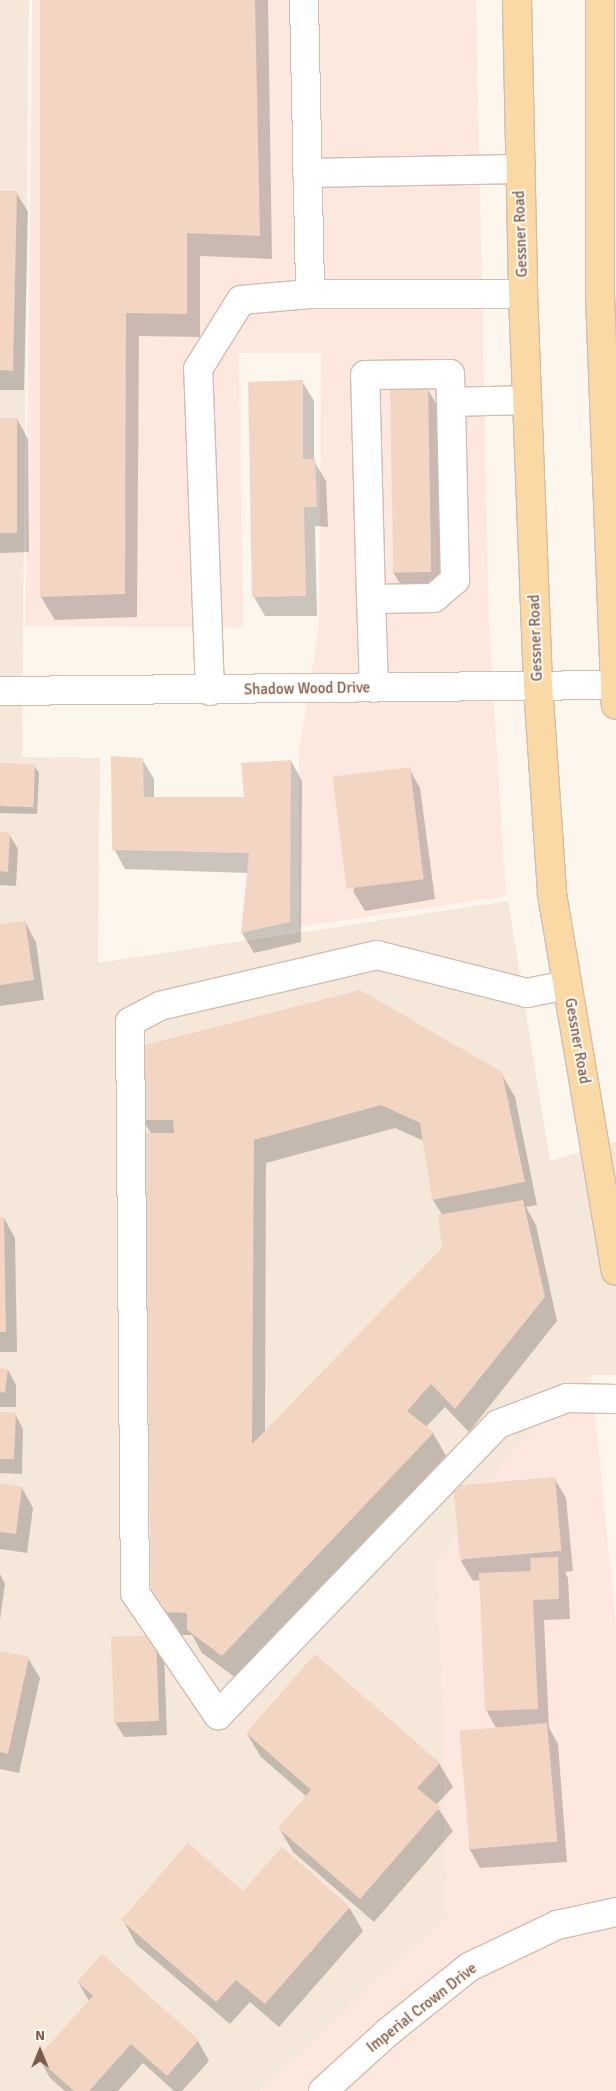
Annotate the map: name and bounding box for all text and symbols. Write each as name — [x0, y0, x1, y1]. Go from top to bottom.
street label: Gessner Road — [510, 190, 532, 278]
street label: Gessner Road — [525, 594, 547, 682]
street label: Shadow Wood Drive — [244, 679, 370, 699]
street label: Gessner Road — [561, 997, 593, 1085]
street label: Imperial Crown Drive — [363, 1959, 481, 2057]
north arrow — [15, 2026, 65, 2076]
text: N — [35, 2027, 45, 2044]

